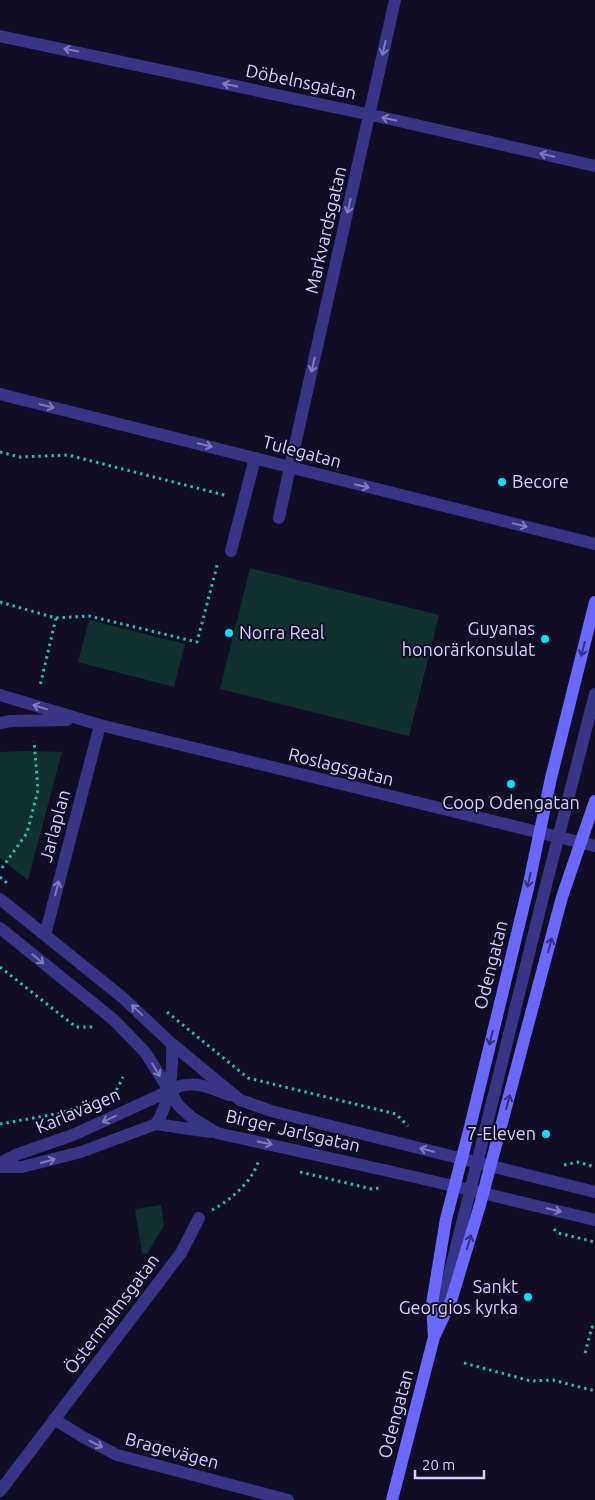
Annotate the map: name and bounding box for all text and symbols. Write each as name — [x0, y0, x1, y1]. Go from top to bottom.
one-way arrow — [379, 39, 388, 55]
one-way arrow — [64, 45, 80, 54]
street label: Döbelnsgatan — [244, 60, 358, 103]
one-way arrow — [223, 80, 239, 89]
one-way arrow — [382, 113, 398, 123]
one-way arrow — [540, 150, 556, 159]
street label: Markvardsgatan — [301, 164, 349, 295]
one-way arrow — [344, 198, 353, 214]
one-way arrow — [308, 356, 317, 372]
one-way arrow — [39, 401, 55, 411]
street label: Tulegatan — [261, 431, 344, 471]
one-way arrow — [196, 441, 212, 450]
place label: Becore — [512, 471, 569, 491]
marker: Becore — [496, 476, 508, 488]
one-way arrow — [354, 482, 370, 491]
one-way arrow — [512, 520, 528, 530]
place label: Guyanas honorärkonsulat — [402, 618, 535, 659]
place label: Norra Real — [239, 622, 325, 642]
marker: Norra Real — [223, 627, 235, 639]
marker: Guyanas honorärkonsulat — [539, 633, 551, 645]
one-way arrow — [578, 641, 587, 657]
one-way arrow — [32, 702, 48, 712]
street label: Roslagsgatan — [286, 743, 396, 789]
marker: Coop Odengatan — [505, 778, 517, 790]
street label: Jarlaplan — [35, 788, 73, 864]
place label: Coop Odengatan — [442, 792, 580, 812]
one-way arrow — [524, 872, 533, 888]
one-way arrow — [53, 881, 63, 897]
street label: Odengatan — [469, 918, 511, 1011]
one-way arrow — [545, 937, 555, 953]
one-way arrow — [31, 953, 44, 964]
one-way arrow — [130, 1004, 143, 1016]
one-way arrow — [486, 1030, 495, 1046]
one-way arrow — [151, 1062, 161, 1076]
street label: Karlavägen — [32, 1083, 123, 1137]
one-way arrow — [503, 1094, 513, 1110]
street label: Birger Jarlsgatan — [224, 1105, 362, 1155]
one-way arrow — [101, 1114, 116, 1124]
place label: 7-Eleven — [467, 1123, 536, 1143]
marker: 7-Eleven — [540, 1128, 552, 1140]
one-way arrow — [257, 1139, 273, 1149]
one-way arrow — [419, 1145, 435, 1154]
one-way arrow — [39, 1155, 55, 1165]
one-way arrow — [545, 1206, 561, 1215]
one-way arrow — [465, 1235, 474, 1251]
street label: Östermalmsgatan — [60, 1250, 163, 1377]
place label: Sankt Georgios kyrka — [399, 1276, 518, 1317]
marker: Sankt Georgios kyrka — [522, 1291, 534, 1303]
street label: Odengatan — [374, 1367, 416, 1460]
street label: Bragevägen — [123, 1428, 221, 1472]
one-way arrow — [88, 1440, 103, 1449]
scale bar — [415, 1448, 484, 1480]
text: 20 m — [422, 1456, 455, 1473]

